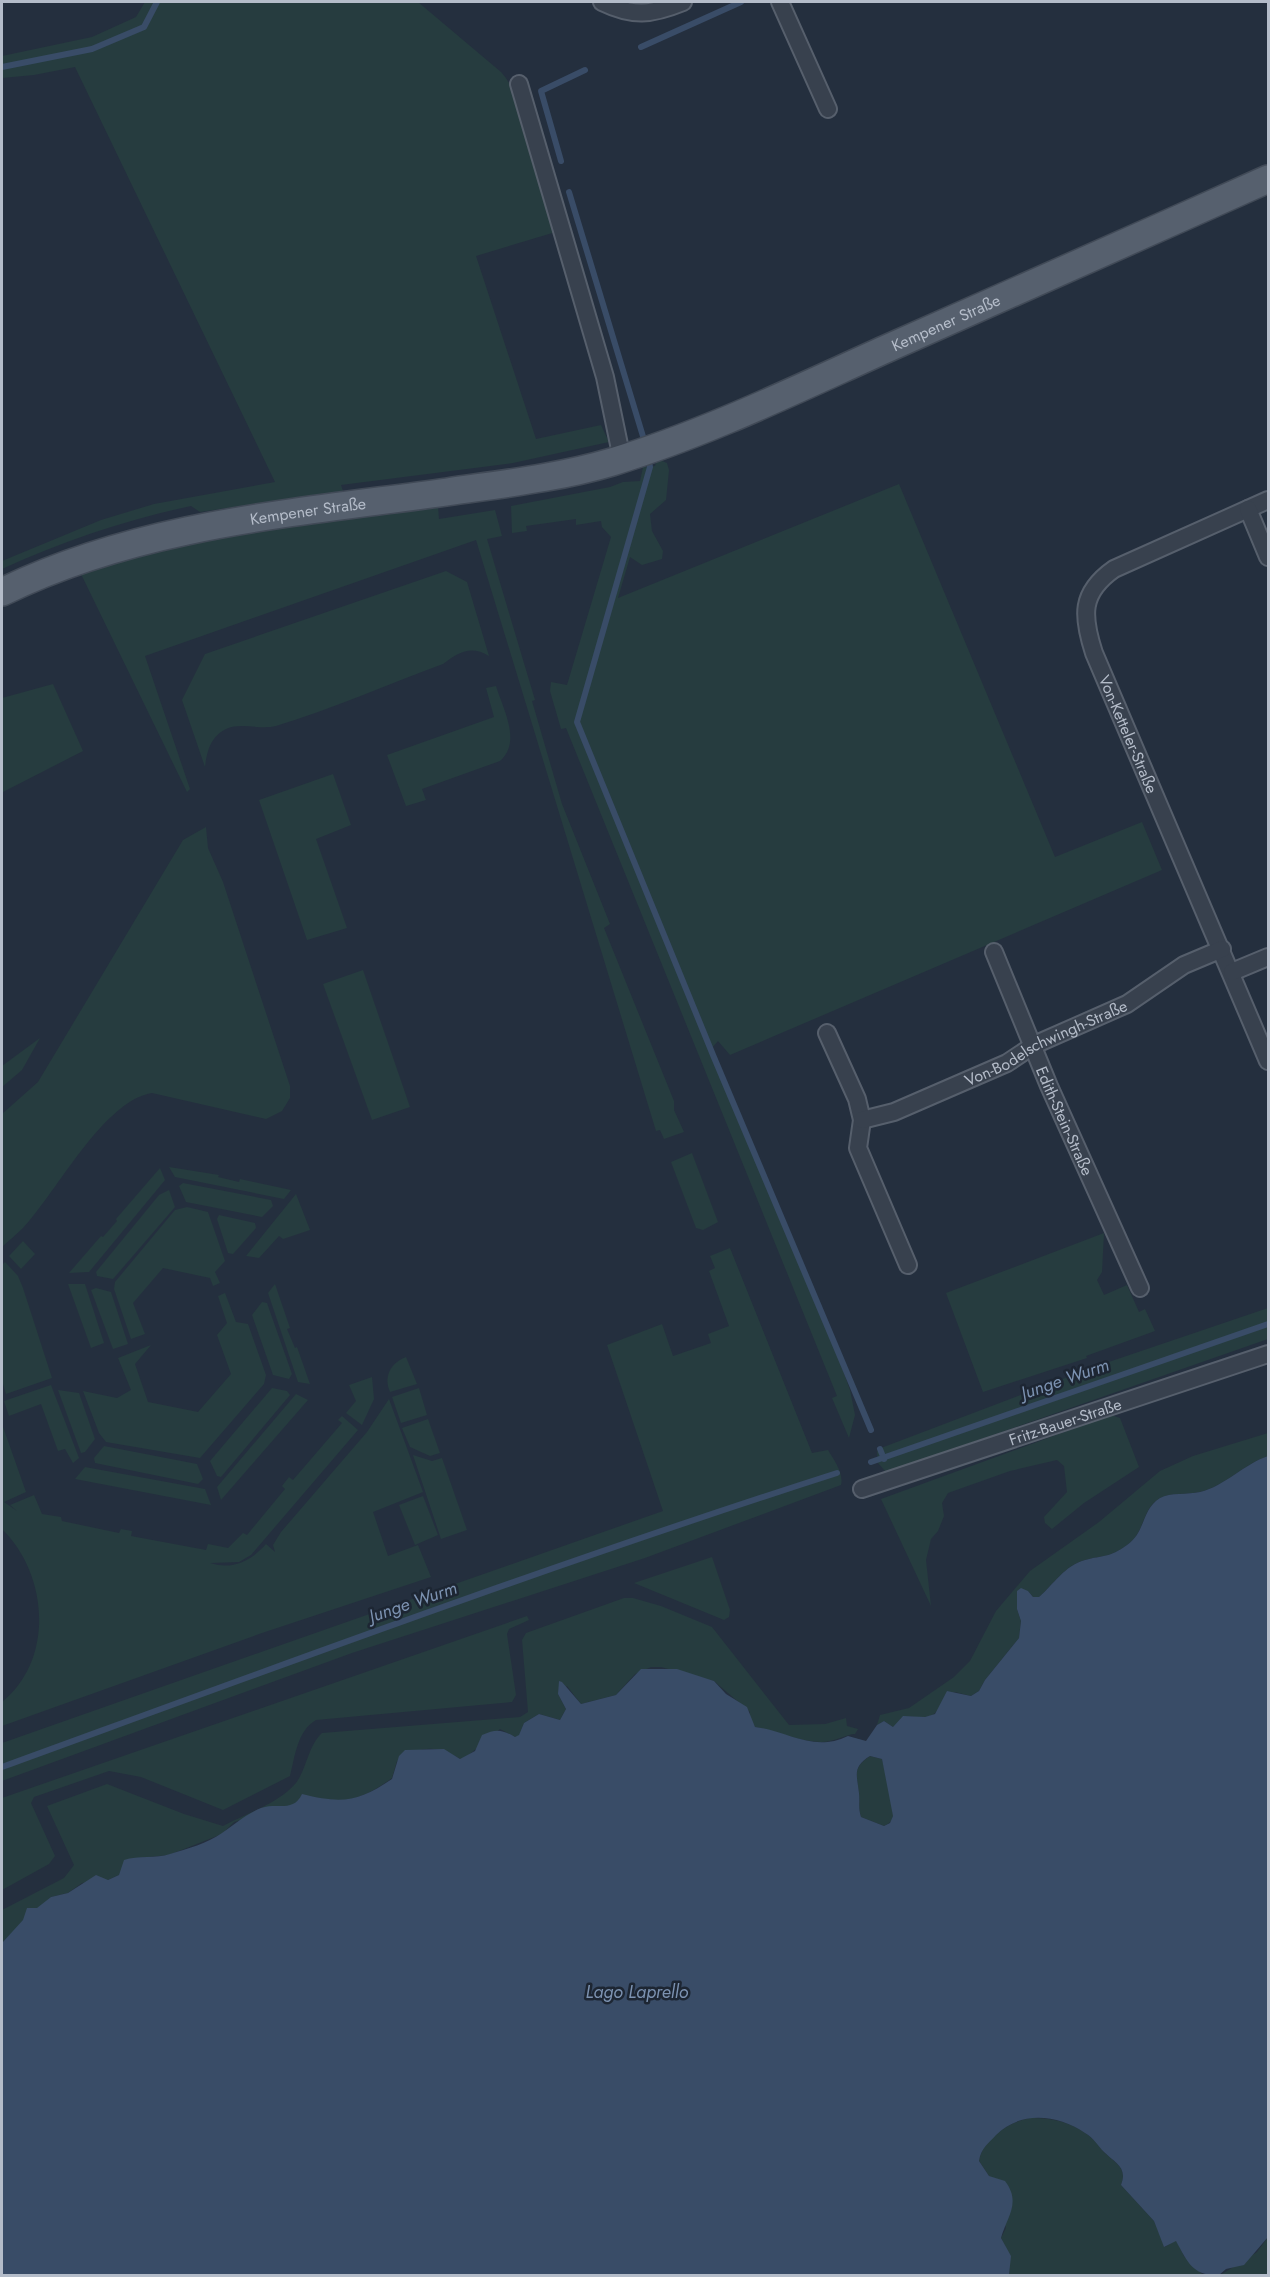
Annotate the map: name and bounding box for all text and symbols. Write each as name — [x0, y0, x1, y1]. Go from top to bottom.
street label: Kempener Straße — [888, 288, 1004, 357]
street label: Kempener Straße — [248, 491, 367, 530]
street label: Von-Ketteler-Straße — [1093, 671, 1164, 797]
street label: Von-Bodelschwingh-Straße — [961, 994, 1131, 1092]
street label: Edith-Stein-Straße — [1031, 1062, 1099, 1179]
water label: Junge Wurm — [1015, 1352, 1113, 1407]
street label: Fritz-Bauer-Straße — [1006, 1392, 1124, 1451]
water label: Junge Wurm — [363, 1575, 461, 1630]
water label: Lago Laprello — [586, 1979, 689, 2005]

